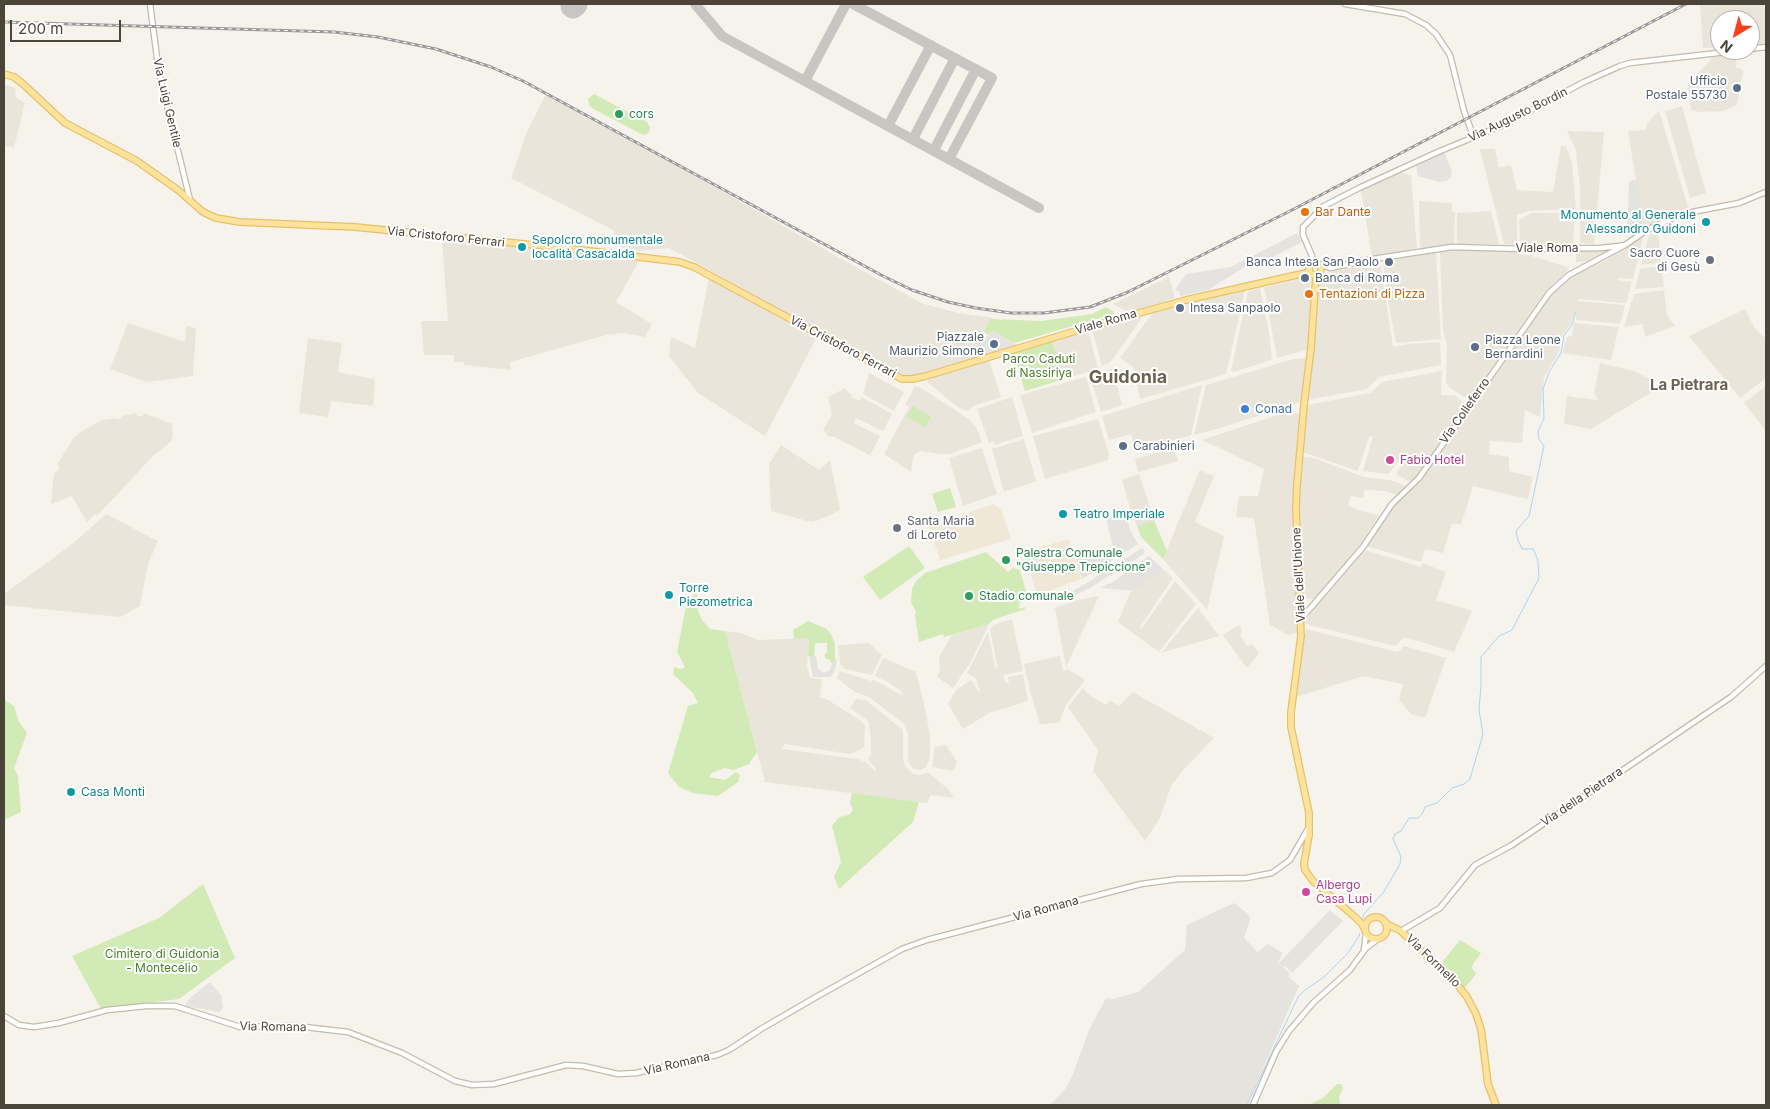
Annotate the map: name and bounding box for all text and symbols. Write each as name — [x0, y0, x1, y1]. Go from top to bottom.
scale bar — [12, 10, 124, 42]
north arrow — [1710, 10, 1760, 60]
text: 200 m — [18, 19, 63, 38]
text: N — [1717, 37, 1736, 57]
street label: Via Luigi Gentile — [150, 57, 184, 149]
place label: Ufficio Postale 55730 — [1646, 74, 1727, 102]
marker: Ufficio Postale 55730 — [1731, 82, 1743, 94]
street label: Via Augusto Bordin — [1466, 85, 1570, 145]
place label: cors — [629, 107, 654, 121]
marker: cors — [613, 108, 625, 120]
place label: Bar Dante — [1315, 205, 1371, 219]
marker: Bar Dante — [1299, 206, 1311, 218]
place label: Monumento al Generale Alessandro Guidoni — [1561, 208, 1696, 236]
marker: Monumento al Generale Alessandro Guidoni — [1700, 216, 1712, 228]
street label: Via Cristoforo Ferrari — [386, 224, 506, 250]
place label: Sepolcro monumentale località Casacalda — [532, 233, 663, 261]
marker: Sepolcro monumentale località Casacalda — [516, 241, 528, 253]
street label: Viale Roma — [1515, 241, 1579, 255]
place label: Sacro Cuore di Gesù — [1629, 246, 1700, 274]
marker: Sacro Cuore di Gesù — [1704, 254, 1716, 266]
place label: Banca Intesa San Paolo — [1246, 255, 1379, 269]
marker: Banca Intesa San Paolo — [1383, 256, 1395, 268]
place label: Banca di Roma — [1315, 271, 1399, 285]
marker: Banca di Roma — [1299, 272, 1311, 284]
place label: Tentazioni di Pizza — [1319, 287, 1425, 301]
marker: Tentazioni di Pizza — [1303, 288, 1315, 300]
place label: Intesa Sanpaolo — [1190, 301, 1281, 315]
marker: Intesa Sanpaolo — [1174, 302, 1186, 314]
street label: Viale Roma — [1074, 306, 1138, 338]
street label: Via Cristoforo Ferrari — [787, 313, 899, 381]
place label: Piazzale Maurizio Simone — [889, 330, 984, 358]
place label: Piazza Leone Bernardini — [1485, 333, 1561, 361]
marker: Piazzale Maurizio Simone — [988, 338, 1000, 350]
marker: Piazza Leone Bernardini — [1469, 341, 1481, 353]
park label: Parco Caduti di Nassiriya — [1003, 352, 1075, 380]
district label: Guidonia — [1089, 367, 1167, 389]
street label: Via Colleferro — [1437, 375, 1493, 447]
district label: La Pietrara — [1650, 376, 1728, 394]
place label: Conad — [1255, 402, 1292, 416]
marker: Conad — [1239, 403, 1251, 415]
place label: Carabinieri — [1133, 439, 1195, 453]
marker: Carabinieri — [1117, 440, 1129, 452]
place label: Fabio Hotel — [1400, 453, 1464, 467]
marker: Fabio Hotel — [1384, 454, 1396, 466]
place label: Teatro Imperiale — [1073, 507, 1165, 521]
marker: Teatro Imperiale — [1057, 508, 1069, 520]
place label: Santa Maria di Loreto — [907, 514, 975, 542]
marker: Santa Maria di Loreto — [891, 522, 903, 534]
street label: Viale dell'Unione — [1289, 527, 1309, 623]
place label: Palestra Comunale "Giuseppe Trepiccione" — [1016, 546, 1151, 574]
marker: Palestra Comunale "Giuseppe Trepiccione" — [1000, 554, 1012, 566]
place label: Torre Piezometrica — [679, 581, 753, 609]
marker: Torre Piezometrica — [663, 589, 675, 601]
place label: Stadio comunale — [979, 589, 1074, 603]
marker: Stadio comunale — [963, 590, 975, 602]
street label: Via della Pietrara — [1538, 764, 1626, 830]
place label: Casa Monti — [81, 785, 145, 799]
marker: Casa Monti — [65, 786, 77, 798]
place label: Albergo Casa Lupi — [1316, 878, 1372, 906]
marker: Albergo Casa Lupi — [1300, 886, 1312, 898]
street label: Via Romana — [1012, 893, 1080, 925]
street label: Via Formello — [1403, 931, 1463, 991]
park label: Cimitero di Guidonia - Montecelio — [105, 947, 219, 975]
street label: Via Romana — [239, 1019, 307, 1035]
street label: Via Romana — [643, 1049, 711, 1079]

